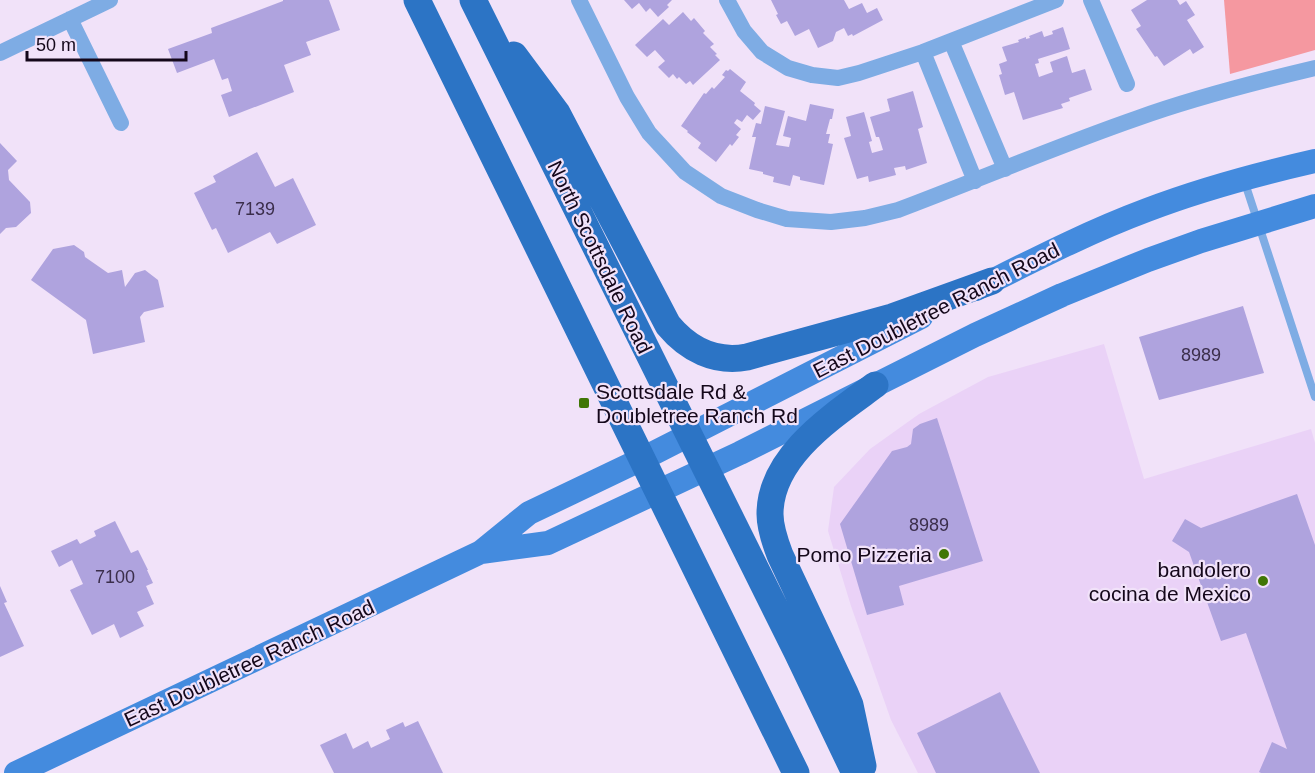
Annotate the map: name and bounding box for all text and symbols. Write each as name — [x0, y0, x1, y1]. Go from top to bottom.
scale bar — [27, 24, 186, 62]
text: 50 m — [36, 35, 76, 55]
street label: North Scottsdale Road — [543, 157, 657, 357]
house number: 7139 — [235, 199, 275, 219]
street label: East Doubletree Ranch Road — [809, 238, 1063, 382]
house number: 8989 — [1181, 345, 1221, 365]
place label: Scottsdale Rd & Doubletree Ranch Rd — [596, 380, 798, 427]
marker: Scottsdale Rd & Doubletree Ranch Rd — [577, 396, 591, 410]
house number: 8989 — [909, 515, 949, 535]
place label: Pomo Pizzeria — [797, 543, 932, 566]
marker: Pomo Pizzeria — [937, 547, 951, 561]
place label: bandolero cocina de Mexico — [1089, 558, 1251, 605]
house number: 7100 — [95, 567, 135, 587]
marker: bandolero cocina de Mexico — [1256, 574, 1270, 588]
street label: East Doubletree Ranch Road — [120, 595, 378, 731]

